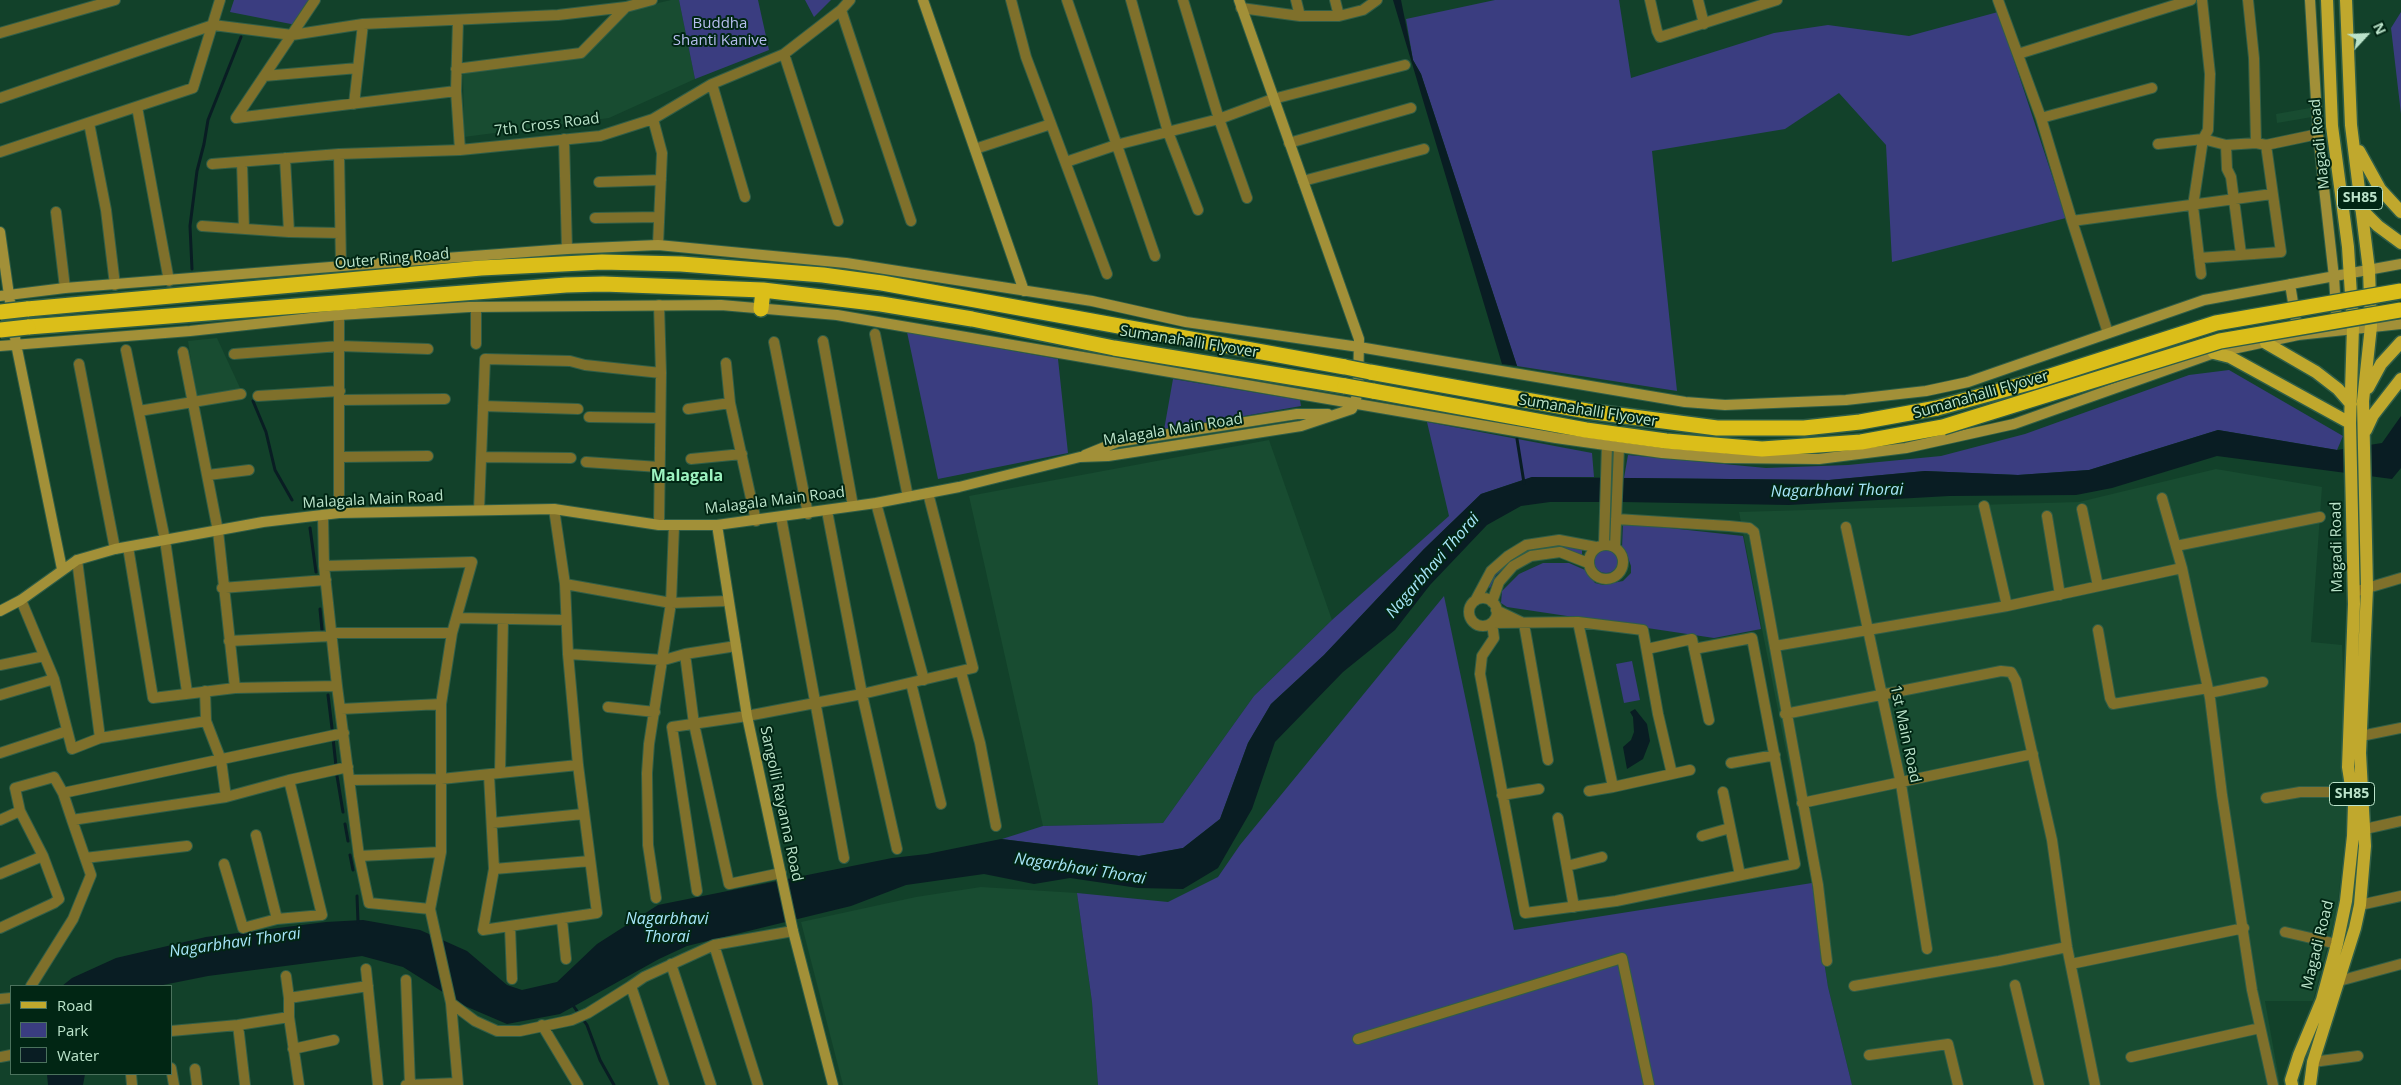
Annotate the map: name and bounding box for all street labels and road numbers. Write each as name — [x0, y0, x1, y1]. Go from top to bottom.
street label: Magadi Road — [2306, 98, 2334, 190]
street label: 7th Cross Road — [493, 110, 601, 140]
road number: SH85 — [2338, 187, 2382, 210]
street label: Outer Ring Road — [334, 245, 450, 273]
street label: Sumanahalli Flyover — [1118, 322, 1260, 362]
street label: Sumanahalli Flyover — [1911, 367, 2051, 423]
street label: Sumanahalli Flyover — [1517, 391, 1659, 431]
street label: Malagala Main Road — [1102, 410, 1244, 450]
street label: Malagala Main Road — [704, 483, 846, 519]
street label: Malagala Main Road — [302, 487, 444, 513]
street label: Magadi Road — [2327, 501, 2347, 593]
street label: 1st Main Road — [1886, 683, 1924, 785]
street label: Sangolli Rayanna Road — [756, 725, 806, 883]
road number: SH85 — [2330, 782, 2374, 806]
street label: Magadi Road — [2298, 899, 2338, 991]

